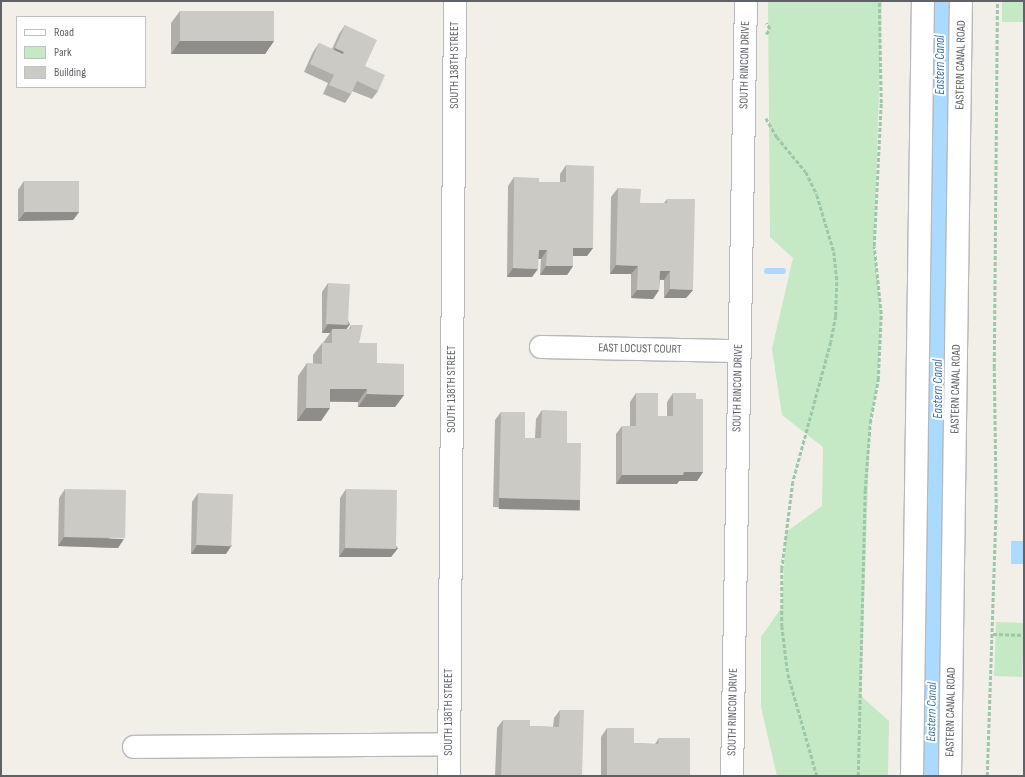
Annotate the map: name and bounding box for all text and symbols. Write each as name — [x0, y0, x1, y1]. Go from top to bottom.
legend — [16, 16, 146, 88]
street label: EASTERN CANAL ROAD — [953, 20, 969, 110]
street label: SOUTH 138TH STREET — [448, 21, 462, 109]
street label: SOUTH RINCON DRIVE — [737, 21, 753, 109]
text: Road — [54, 25, 74, 40]
water label: Eastern Canal — [932, 35, 948, 95]
text: Park — [54, 45, 72, 60]
text: Building — [54, 65, 86, 80]
street label: EAST LOCUST COURT — [598, 341, 682, 357]
street label: SOUTH RINCON DRIVE — [730, 344, 746, 432]
street label: EASTERN CANAL ROAD — [948, 344, 964, 434]
street label: SOUTH 138TH STREET — [445, 345, 459, 433]
water label: Eastern Canal — [930, 359, 946, 419]
street label: EASTERN CANAL ROAD — [943, 667, 959, 757]
street label: SOUTH 138TH STREET — [442, 668, 456, 756]
street label: SOUTH RINCON DRIVE — [725, 668, 741, 756]
water label: Eastern Canal — [924, 682, 940, 742]

